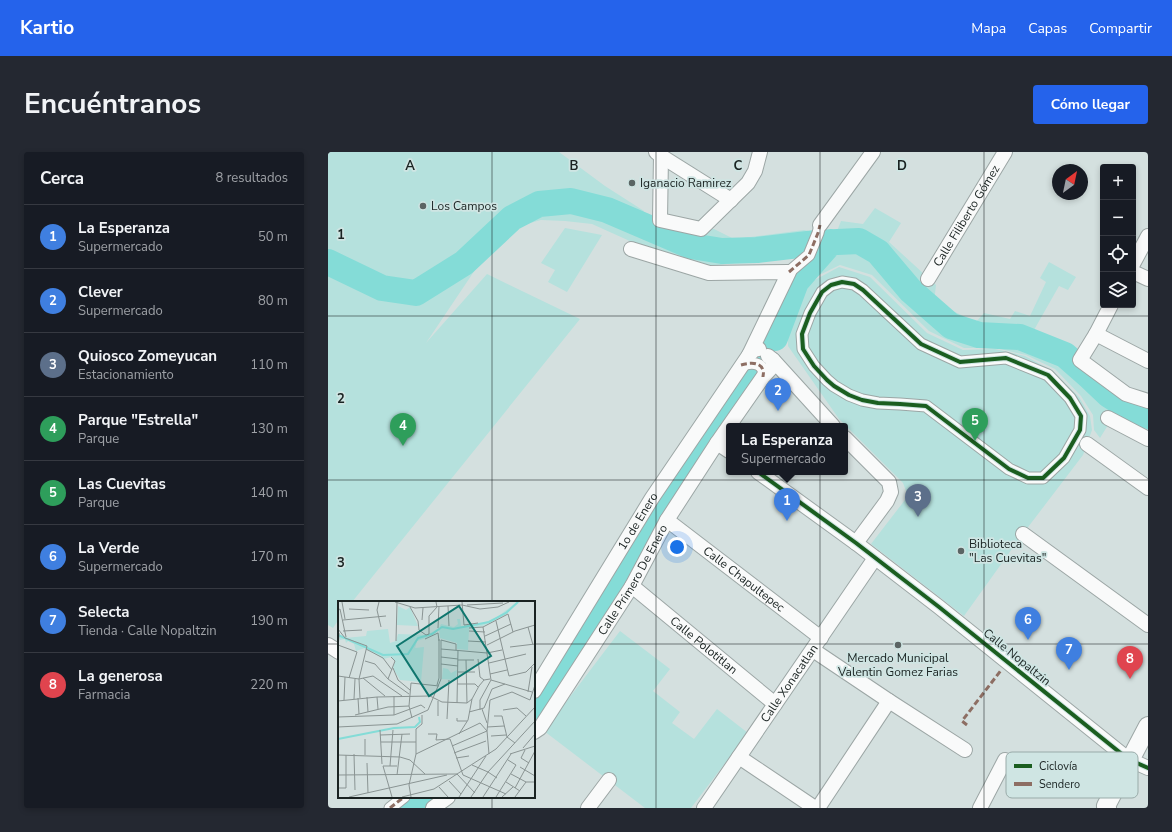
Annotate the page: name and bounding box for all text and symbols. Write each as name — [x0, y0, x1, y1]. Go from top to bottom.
text: Kartio — [20, 15, 74, 41]
text: Mapa — [971, 19, 1006, 38]
text: Capas — [1028, 19, 1067, 38]
text: Compartir — [1089, 19, 1152, 38]
text: Encuéntranos — [24, 85, 201, 123]
button: Cómo llegar — [1033, 85, 1148, 124]
text: A — [405, 157, 415, 175]
text: B — [570, 157, 579, 175]
text: C — [734, 157, 743, 175]
text: D — [897, 157, 907, 175]
street label: Calle Filiberto Gómez — [929, 162, 1004, 270]
north arrow — [1052, 164, 1088, 200]
map controls — [1100, 164, 1136, 308]
button: + — [1100, 164, 1136, 200]
text: Cerca — [40, 167, 84, 190]
text: 8 resultados — [216, 169, 288, 187]
place label: Iganacio Ramirez — [640, 175, 732, 191]
marker: Iganacio Ramirez — [627, 178, 637, 188]
place label: Los Campos — [431, 198, 497, 214]
button: − — [1100, 200, 1136, 236]
marker: Los Campos — [418, 201, 428, 211]
text: La Esperanza — [78, 218, 170, 238]
text: 1 — [337, 226, 345, 244]
text: 1 — [49, 228, 57, 246]
text: 50 m — [258, 228, 288, 246]
button: locate — [1100, 236, 1136, 272]
text: Supermercado — [78, 238, 163, 256]
button: layers — [1100, 272, 1136, 308]
text: Clever — [78, 282, 123, 302]
text: 2 — [49, 292, 57, 310]
text: 80 m — [258, 292, 288, 310]
text: Supermercado — [78, 302, 163, 320]
text: Quiosco Zomeyucan — [78, 346, 217, 366]
text: 3 — [49, 356, 57, 374]
text: 110 m — [250, 356, 288, 374]
text: Estacionamiento — [78, 366, 174, 384]
pin: 2 — [765, 378, 791, 411]
text: 2 — [337, 390, 345, 408]
pin: 5 — [962, 408, 988, 441]
text: Parque "Estrella" — [78, 410, 198, 430]
pin: 4 — [390, 413, 416, 446]
text: 4 — [49, 420, 57, 438]
text: 130 m — [250, 420, 288, 438]
popup — [726, 423, 848, 475]
text: Parque — [78, 430, 119, 448]
text: La Esperanza — [741, 430, 833, 450]
text: Supermercado — [741, 450, 826, 468]
text: Las Cuevitas — [78, 474, 166, 494]
text: 5 — [49, 484, 57, 502]
text: 140 m — [250, 484, 288, 502]
pin: 3 — [905, 484, 931, 517]
pin: 1 — [774, 488, 800, 521]
street label: 1o de Enero — [614, 489, 662, 553]
text: Parque — [78, 494, 119, 512]
street label: Calle Primero De Enero — [594, 522, 671, 638]
place label: Biblioteca "Las Cuevitas" — [969, 536, 1046, 566]
your location — [667, 537, 687, 557]
text: La Verde — [78, 538, 139, 558]
street label: Calle Chapultepec — [700, 543, 788, 616]
marker: Biblioteca "Las Cuevitas" — [956, 546, 966, 556]
text: 6 — [49, 548, 57, 566]
text: 170 m — [250, 548, 288, 566]
text: 3 — [337, 554, 345, 572]
text: Supermercado — [78, 558, 163, 576]
inset map — [338, 601, 535, 798]
text: Selecta — [78, 602, 130, 622]
pin: 6 — [1015, 607, 1041, 640]
text: 7 — [49, 612, 57, 630]
text: 190 m — [250, 612, 288, 630]
street label: Calle Polotitlan — [667, 613, 741, 678]
text: Tienda · Calle Nopaltzin — [78, 622, 217, 640]
street label: Calle Nopaltzin — [980, 625, 1054, 689]
pin: 7 — [1056, 637, 1082, 670]
marker: Mercado Municipal Valentin Gomez Farias — [893, 640, 903, 650]
street label: Calle Xonacatlan — [757, 641, 822, 726]
pin: 8 — [1117, 646, 1143, 679]
place label: Mercado Municipal Valentin Gomez Farias — [837, 650, 958, 680]
text: La generosa — [78, 666, 163, 686]
text: 8 — [49, 676, 57, 694]
text: 220 m — [250, 676, 288, 694]
text: Farmacia — [78, 686, 130, 704]
legend — [1006, 752, 1138, 798]
text: Ciclovía — [1039, 759, 1078, 774]
text: Sendero — [1039, 777, 1080, 792]

